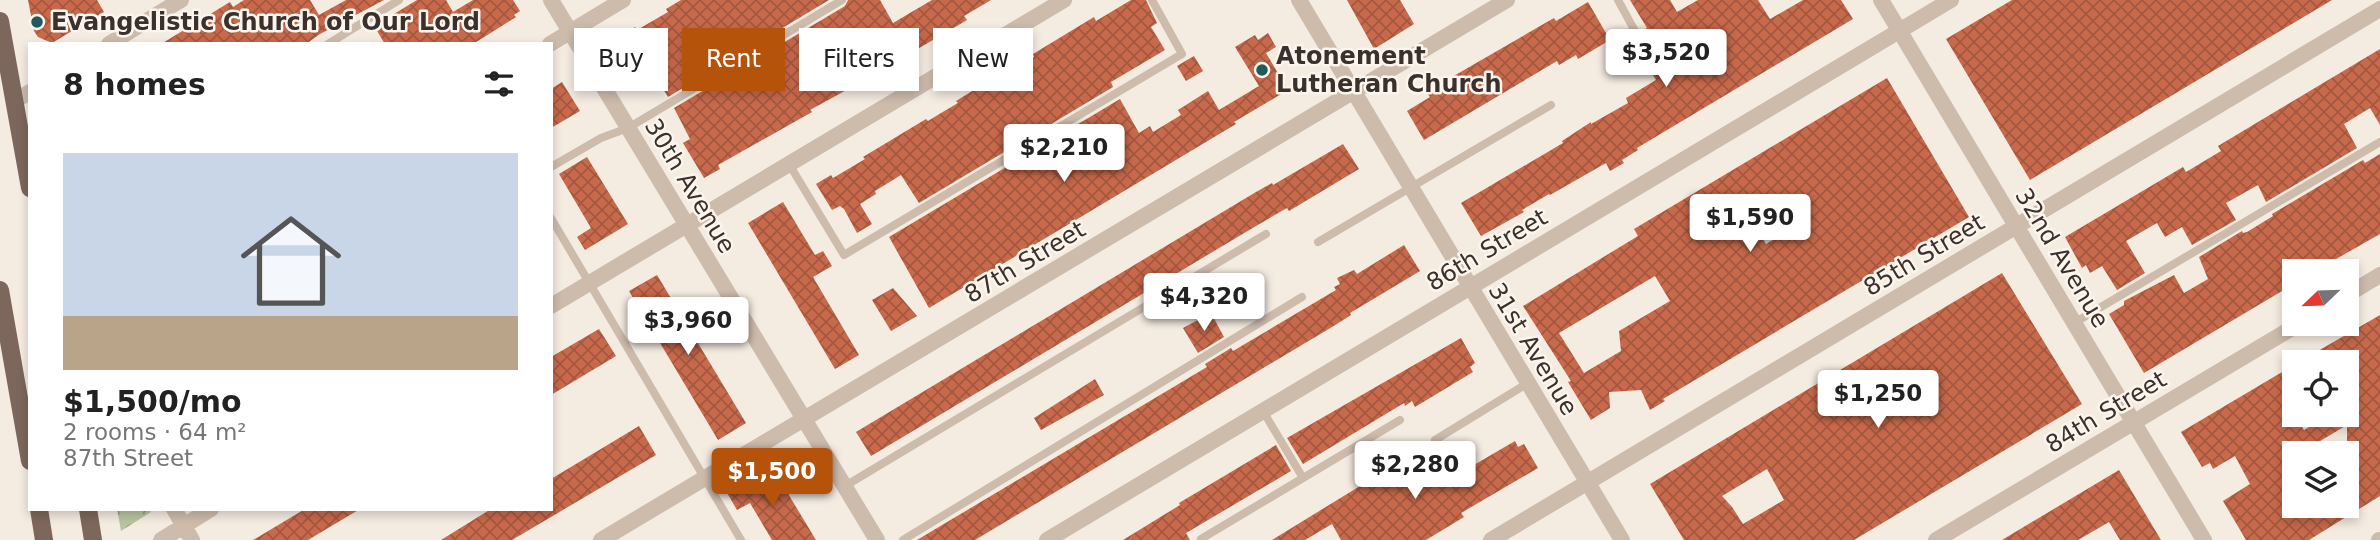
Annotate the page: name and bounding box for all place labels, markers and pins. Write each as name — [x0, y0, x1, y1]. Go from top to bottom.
place label: Evangelistic Church of Our Lord — [51, 8, 480, 36]
marker: Evangelistic Church of Our Lord — [29, 14, 45, 30]
pin: $3,520 — [1609, 29, 1723, 89]
place label: Atonement Lutheran Church — [1276, 42, 1502, 98]
marker: Atonement Lutheran Church — [1254, 62, 1270, 78]
pin: $2,210 — [1007, 124, 1121, 184]
pin: $1,590 — [1693, 194, 1807, 254]
pin: $4,320 — [1147, 274, 1261, 333]
pin: $3,960 — [631, 298, 745, 357]
pin: $1,250 — [1821, 370, 1935, 430]
pin: $2,280 — [1358, 442, 1472, 501]
pin: $1,500 — [715, 448, 829, 508]

